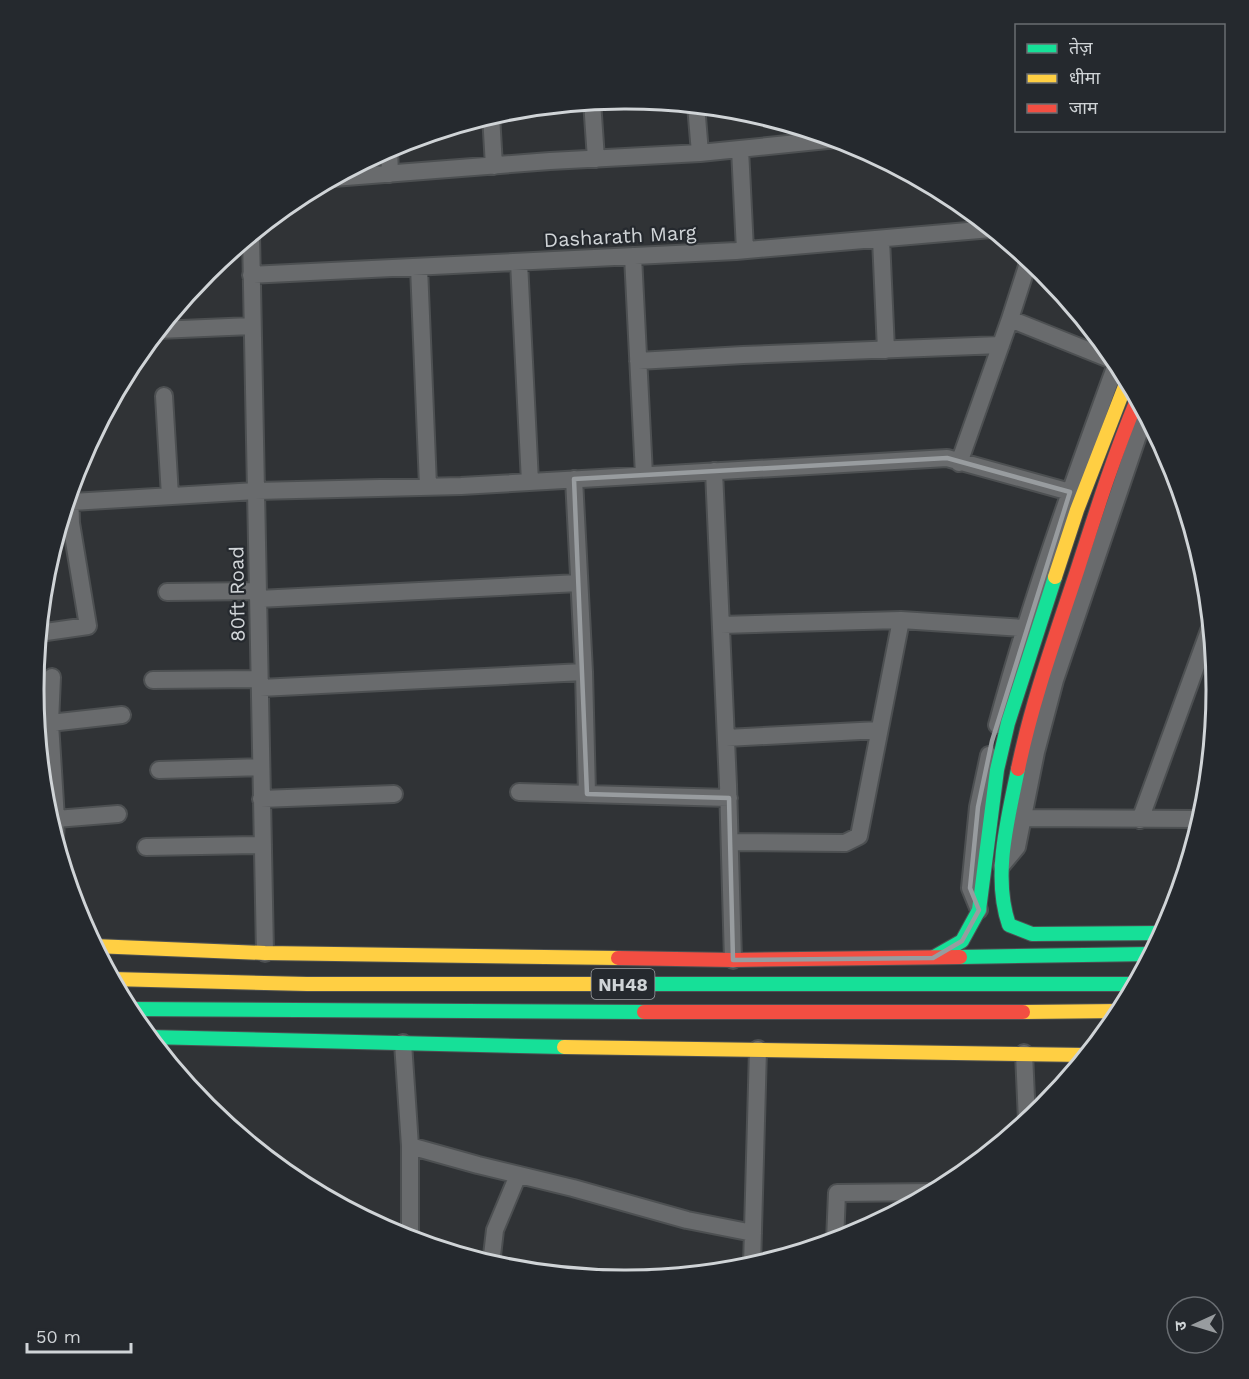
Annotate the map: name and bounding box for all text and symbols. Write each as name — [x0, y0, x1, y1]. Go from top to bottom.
legend — [1015, 24, 1225, 132]
text: तेज़ — [1069, 37, 1093, 58]
text: धीमा — [1069, 67, 1100, 88]
text: जाम — [1069, 97, 1099, 118]
street label: Dasharath Marg — [543, 220, 697, 252]
street label: 80ft Road — [224, 546, 250, 642]
road number: NH48 — [592, 969, 654, 999]
north arrow — [1165, 1295, 1225, 1355]
scale bar — [27, 1316, 130, 1354]
text: उ — [1171, 1320, 1190, 1331]
text: 50 m — [36, 1326, 81, 1347]

